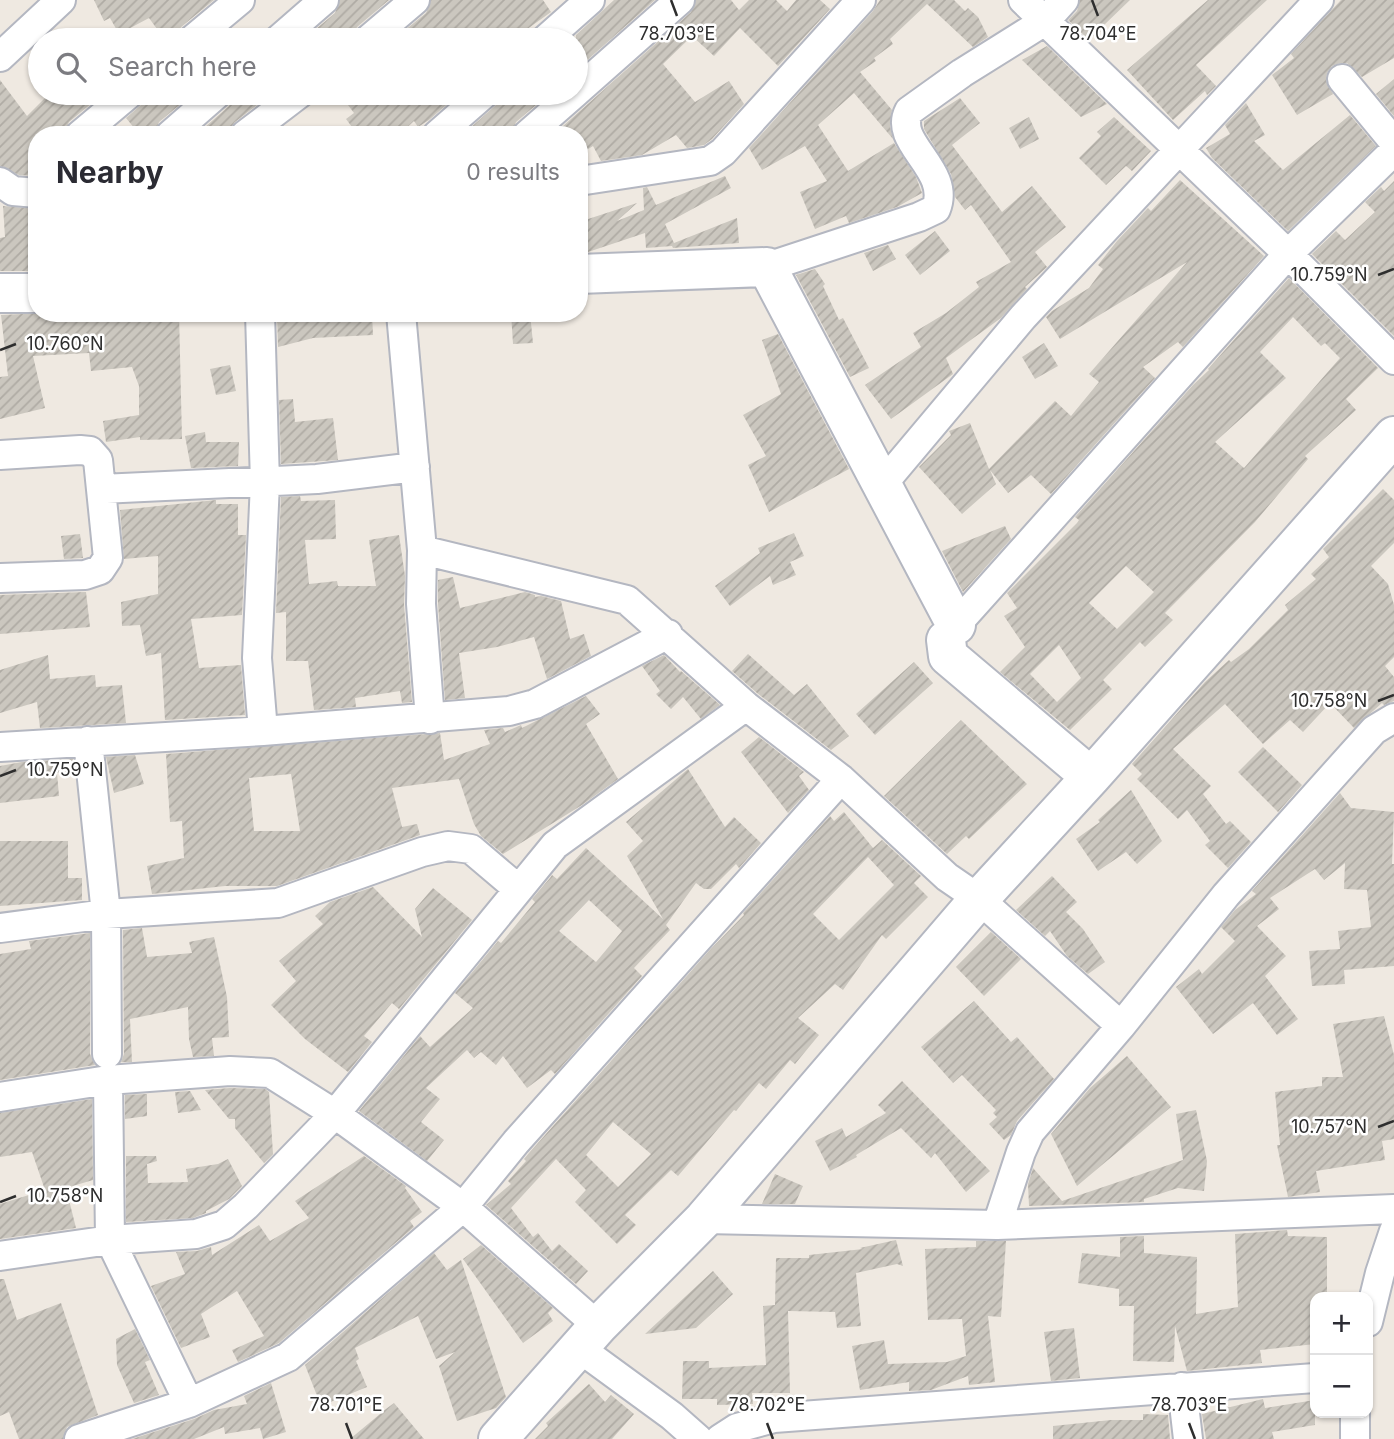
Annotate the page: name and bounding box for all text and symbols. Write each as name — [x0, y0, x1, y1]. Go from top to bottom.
text: 78.703°E — [639, 23, 715, 44]
text: 78.704°E — [1059, 23, 1137, 44]
search box — [28, 28, 588, 105]
icon: search — [52, 48, 90, 86]
text: Search here — [108, 51, 257, 82]
text: Nearby — [56, 154, 164, 190]
text: 0 results — [466, 158, 560, 186]
text: 10.759°N — [1290, 264, 1368, 285]
text: 10.760°N — [26, 333, 104, 354]
text: 10.758°N — [1291, 690, 1367, 711]
text: 10.759°N — [26, 759, 104, 780]
text: 10.757°N — [1291, 1116, 1367, 1137]
text: 10.758°N — [27, 1185, 103, 1206]
map controls — [1310, 1292, 1373, 1418]
button: + — [1310, 1292, 1373, 1355]
button: − — [1310, 1355, 1373, 1418]
text: 78.701°E — [309, 1394, 383, 1415]
text: 78.702°E — [729, 1394, 805, 1415]
text: 78.703°E — [1151, 1394, 1227, 1415]

